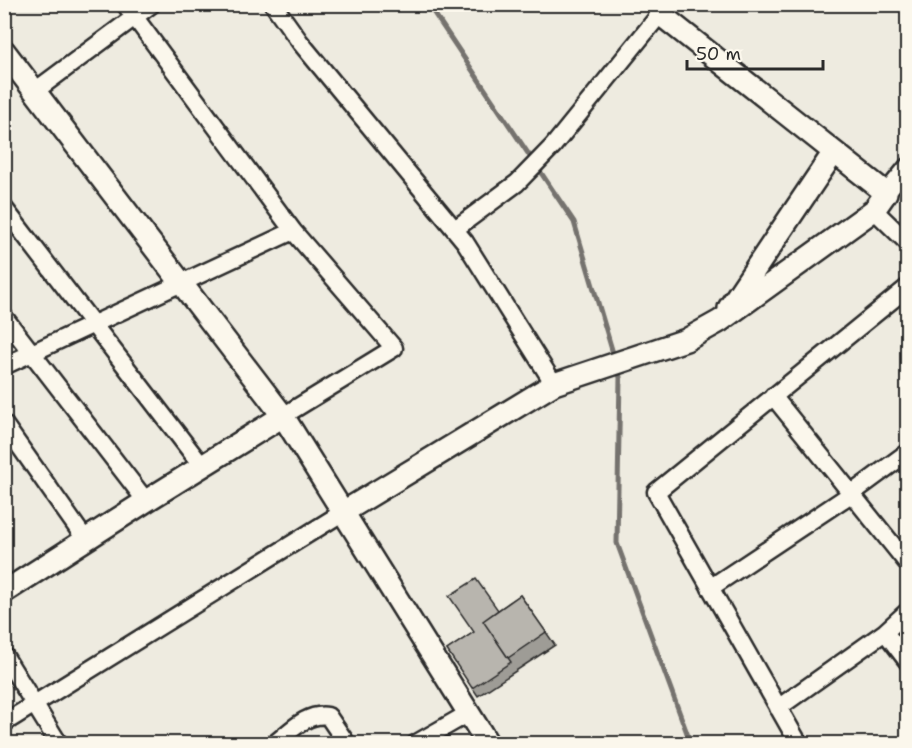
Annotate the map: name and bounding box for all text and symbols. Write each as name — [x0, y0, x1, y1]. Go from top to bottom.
scale bar — [687, 33, 824, 71]
text: 50 m — [696, 42, 741, 66]

